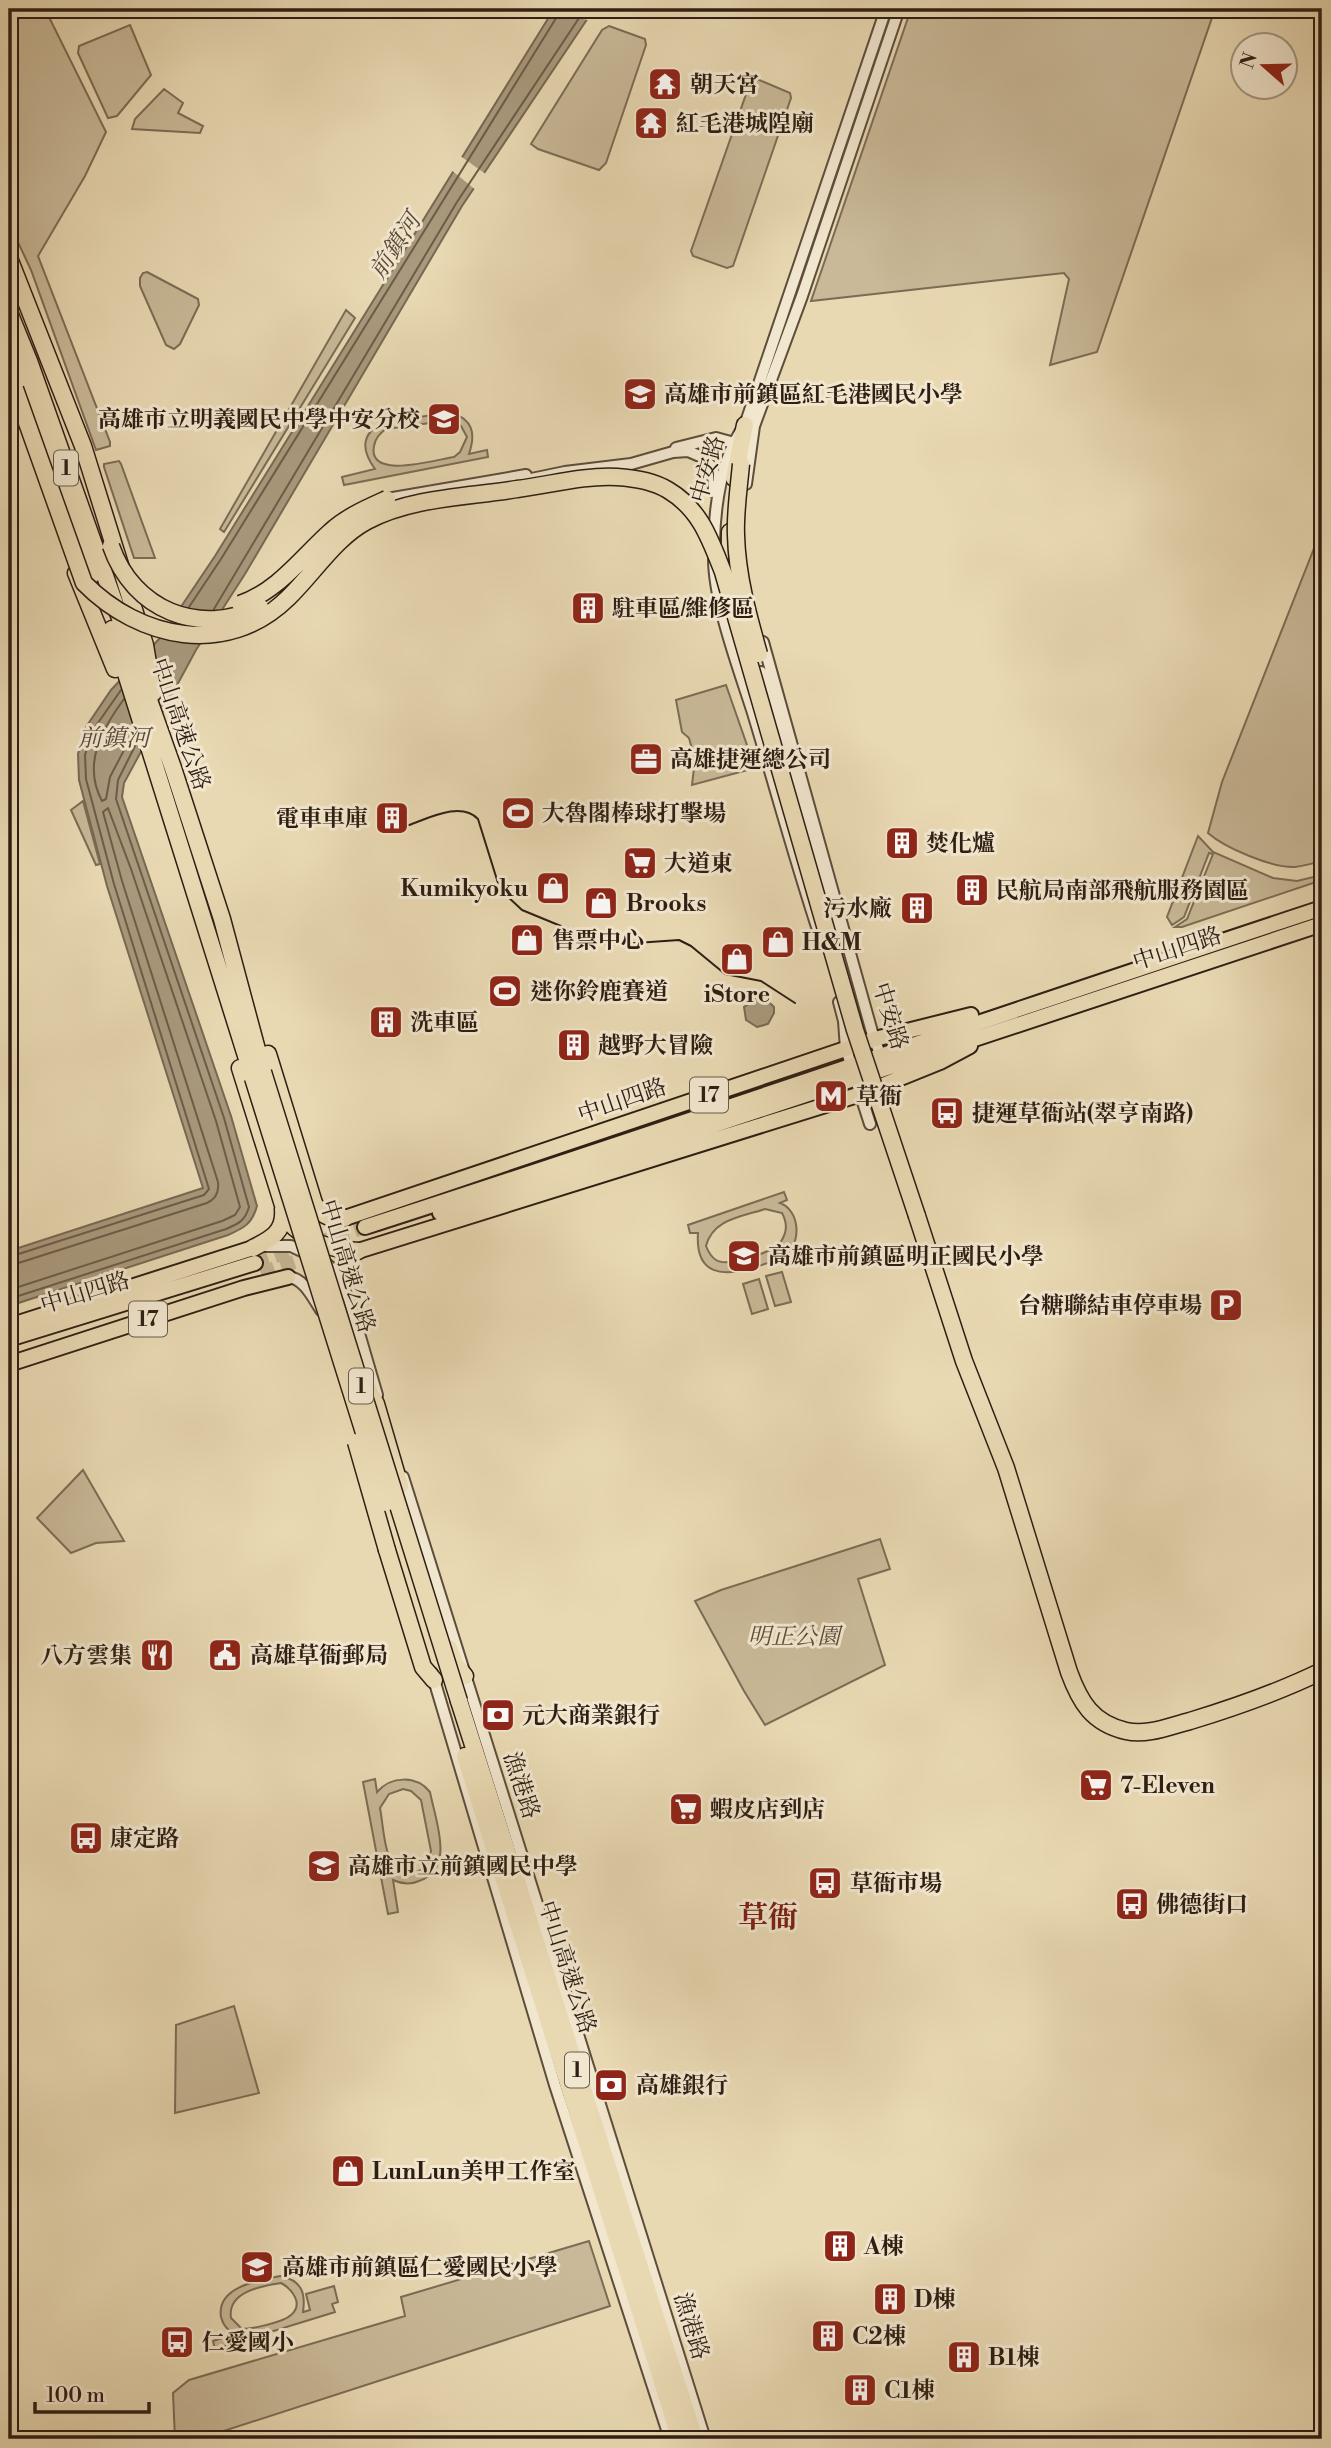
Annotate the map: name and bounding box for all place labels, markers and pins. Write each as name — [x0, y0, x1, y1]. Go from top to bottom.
temple icon: 朝天宮 — [646, 65, 684, 103]
place label: 朝天宮 — [690, 71, 759, 99]
temple icon: 紅毛港城隍廟 — [632, 104, 670, 142]
place label: 紅毛港城隍廟 — [676, 110, 814, 138]
school or university icon: 高雄市前鎮區紅毛港國民小學 — [621, 375, 659, 413]
place label: 高雄市前鎮區紅毛港國民小學 — [664, 381, 963, 409]
school or university icon: 高雄市立明義國民中學中安分校 — [425, 400, 463, 438]
place label: 高雄市立明義國民中學中安分校 — [98, 406, 420, 434]
building icon: 駐車區/維修區 — [569, 589, 607, 627]
place label: 駐車區/維修區 — [612, 595, 754, 623]
office icon: 高雄捷運總公司 — [627, 740, 665, 778]
place label: 高雄捷運總公司 — [670, 746, 831, 774]
sports icon: 大魯閣棒球打擊場 — [499, 794, 537, 832]
building icon: 電車車庫 — [373, 799, 411, 837]
place label: 大魯閣棒球打擊場 — [542, 800, 726, 828]
place label: 電車車庫 — [276, 805, 368, 833]
building icon: 焚化爐 — [883, 824, 921, 862]
place label: 焚化爐 — [926, 830, 995, 858]
supermarket icon: 大道東 — [621, 844, 659, 882]
place label: 大道東 — [664, 850, 733, 878]
shop icon: Kumikyoku — [534, 869, 572, 907]
building icon: 民航局南部飛航服務園區 — [953, 871, 991, 909]
place label: Kumikyoku — [400, 875, 528, 903]
place label: 民航局南部飛航服務園區 — [996, 877, 1249, 905]
shop icon: Brooks — [582, 884, 620, 922]
building icon: 污水廠 — [898, 889, 936, 927]
place label: Brooks — [626, 890, 707, 918]
place label: 污水廠 — [823, 895, 892, 923]
shop icon: 售票中心 — [508, 921, 546, 959]
shop icon: H&M — [759, 923, 797, 961]
place label: 售票中心 — [552, 927, 644, 955]
place label: H&M — [802, 929, 862, 957]
shop icon: iStore — [718, 940, 756, 978]
sports icon: 迷你鈴鹿賽道 — [486, 972, 524, 1010]
place label: 迷你鈴鹿賽道 — [530, 978, 668, 1006]
place label: iStore — [704, 981, 770, 1009]
building icon: 洗車區 — [367, 1003, 405, 1041]
place label: 洗車區 — [410, 1009, 479, 1037]
building icon: 越野大冒險 — [555, 1026, 593, 1064]
place label: 越野大冒險 — [598, 1032, 713, 1060]
metro station icon: 草衙 — [812, 1077, 850, 1115]
place label: 草衙 — [856, 1083, 902, 1111]
bus stop icon: 捷運草衙站(翠亨南路) — [928, 1094, 966, 1132]
place label: 捷運草衙站(翠亨南路) — [972, 1100, 1193, 1128]
school or university icon: 高雄市前鎮區明正國民小學 — [725, 1237, 763, 1275]
place label: 高雄市前鎮區明正國民小學 — [768, 1243, 1044, 1271]
parking icon: 台糖聯結車停車場 — [1207, 1286, 1245, 1324]
place label: 台糖聯結車停車場 — [1018, 1292, 1202, 1320]
restaurant icon: 八方雲集 — [138, 1636, 176, 1674]
public building icon: 高雄草衙郵局 — [206, 1636, 244, 1674]
place label: 八方雲集 — [40, 1642, 132, 1670]
place label: 高雄草衙郵局 — [250, 1642, 388, 1670]
bank icon: 元大商業銀行 — [479, 1696, 517, 1734]
place label: 元大商業銀行 — [522, 1702, 660, 1730]
supermarket icon: 7-Eleven — [1077, 1766, 1115, 1804]
place label: 7-Eleven — [1120, 1772, 1215, 1800]
supermarket icon: 蝦皮店到店 — [667, 1790, 705, 1828]
place label: 蝦皮店到店 — [710, 1796, 825, 1824]
bus stop icon: 康定路 — [67, 1819, 105, 1857]
place label: 康定路 — [110, 1825, 179, 1853]
school or university icon: 高雄市立前鎮國民中學 — [305, 1847, 343, 1885]
place label: 高雄市立前鎮國民中學 — [348, 1853, 578, 1881]
bus stop icon: 草衙市場 — [806, 1864, 844, 1902]
place label: 草衙市場 — [850, 1870, 942, 1898]
bus stop icon: 佛德街口 — [1113, 1885, 1151, 1923]
place label: 佛德街口 — [1156, 1891, 1248, 1919]
bank icon: 高雄銀行 — [592, 2066, 630, 2104]
place label: 高雄銀行 — [636, 2072, 728, 2100]
shop icon: LunLun美甲工作室 — [329, 2152, 367, 2190]
place label: LunLun美甲工作室 — [372, 2158, 575, 2186]
building icon: A棟 — [821, 2227, 859, 2265]
place label: A棟 — [863, 2233, 903, 2261]
school or university icon: 高雄市前鎮區仁愛國民小學 — [238, 2248, 276, 2286]
place label: 高雄市前鎮區仁愛國民小學 — [282, 2254, 558, 2282]
building icon: D棟 — [871, 2280, 909, 2318]
place label: D棟 — [914, 2286, 955, 2314]
building icon: C2棟 — [809, 2317, 847, 2355]
bus stop icon: 仁愛國小 — [158, 2323, 196, 2361]
place label: C2棟 — [852, 2323, 906, 2351]
place label: 仁愛國小 — [202, 2329, 294, 2357]
building icon: B1棟 — [945, 2338, 983, 2376]
place label: B1棟 — [988, 2344, 1039, 2372]
building icon: C1棟 — [841, 2371, 879, 2409]
place label: C1棟 — [884, 2377, 934, 2405]

